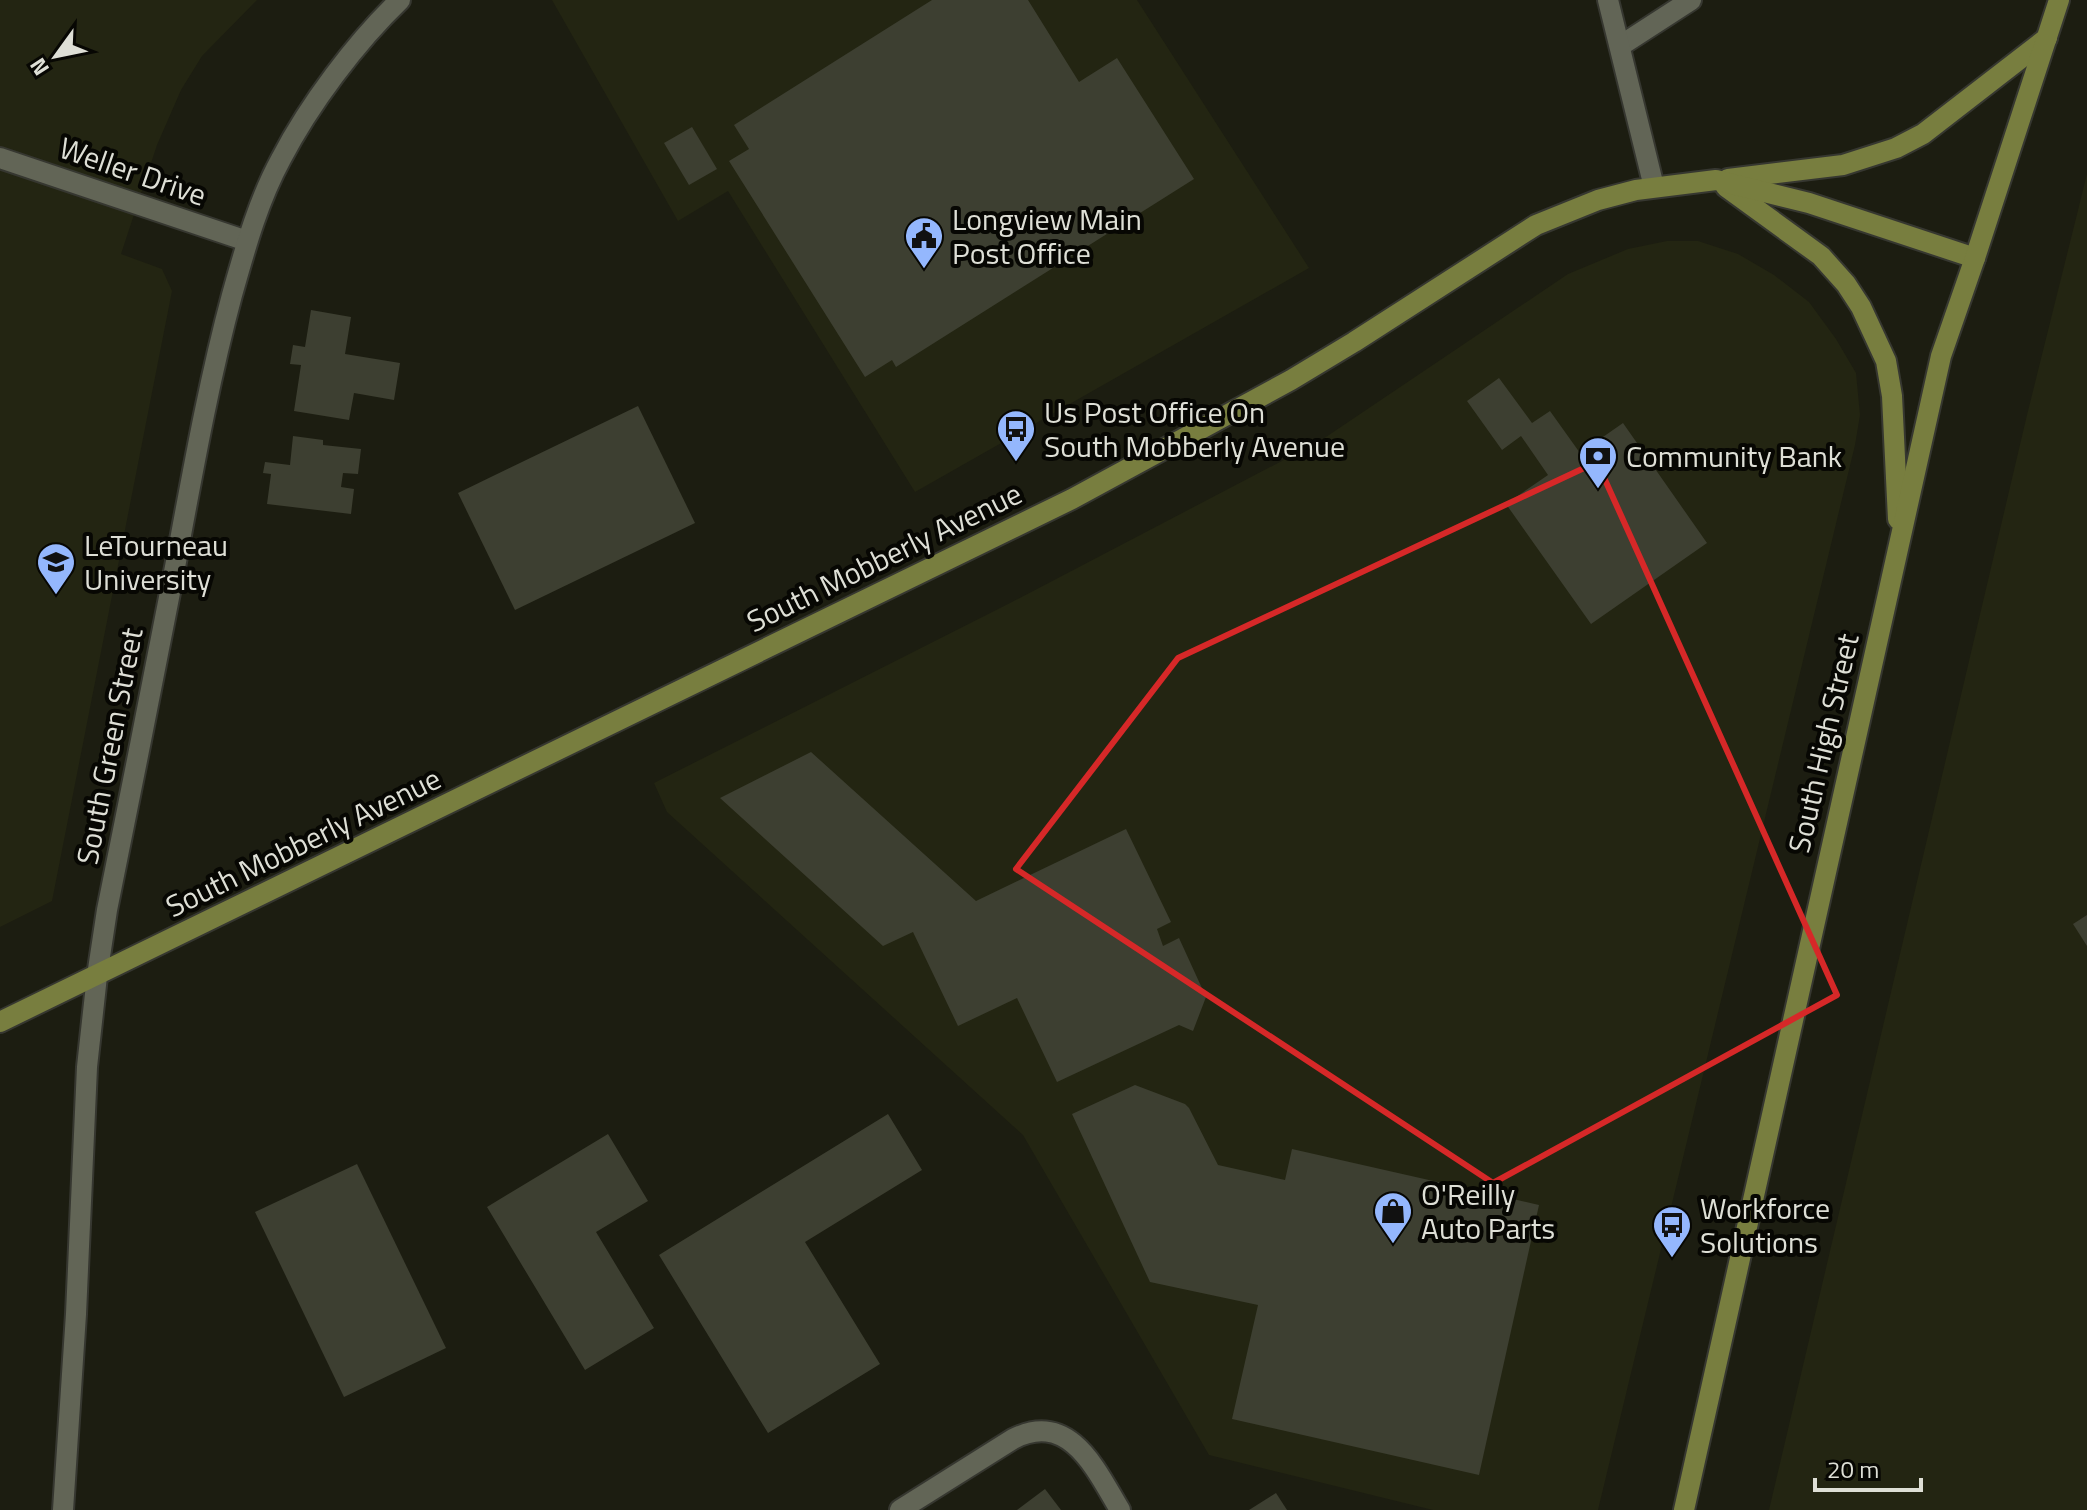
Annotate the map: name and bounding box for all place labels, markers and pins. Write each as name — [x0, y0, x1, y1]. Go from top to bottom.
place label: Longview Main Post Office — [952, 196, 1142, 276]
public building icon: Longview Main Post Office — [903, 215, 945, 270]
place label: Us Post Office On South Mobberly Avenue — [1044, 389, 1345, 469]
bus stop icon: Us Post Office On South Mobberly Avenue — [995, 408, 1037, 463]
place label: Community Bank — [1626, 433, 1842, 479]
bank icon: Community Bank — [1577, 435, 1619, 490]
place label: LeTourneau University — [84, 522, 228, 602]
school or university icon: LeTourneau University — [35, 541, 77, 596]
place label: O'Reilly Auto Parts — [1421, 1171, 1555, 1251]
place label: Workforce Solutions — [1700, 1185, 1830, 1265]
shop icon: O'Reilly Auto Parts — [1372, 1190, 1414, 1245]
bus stop icon: Workforce Solutions — [1651, 1204, 1693, 1259]

